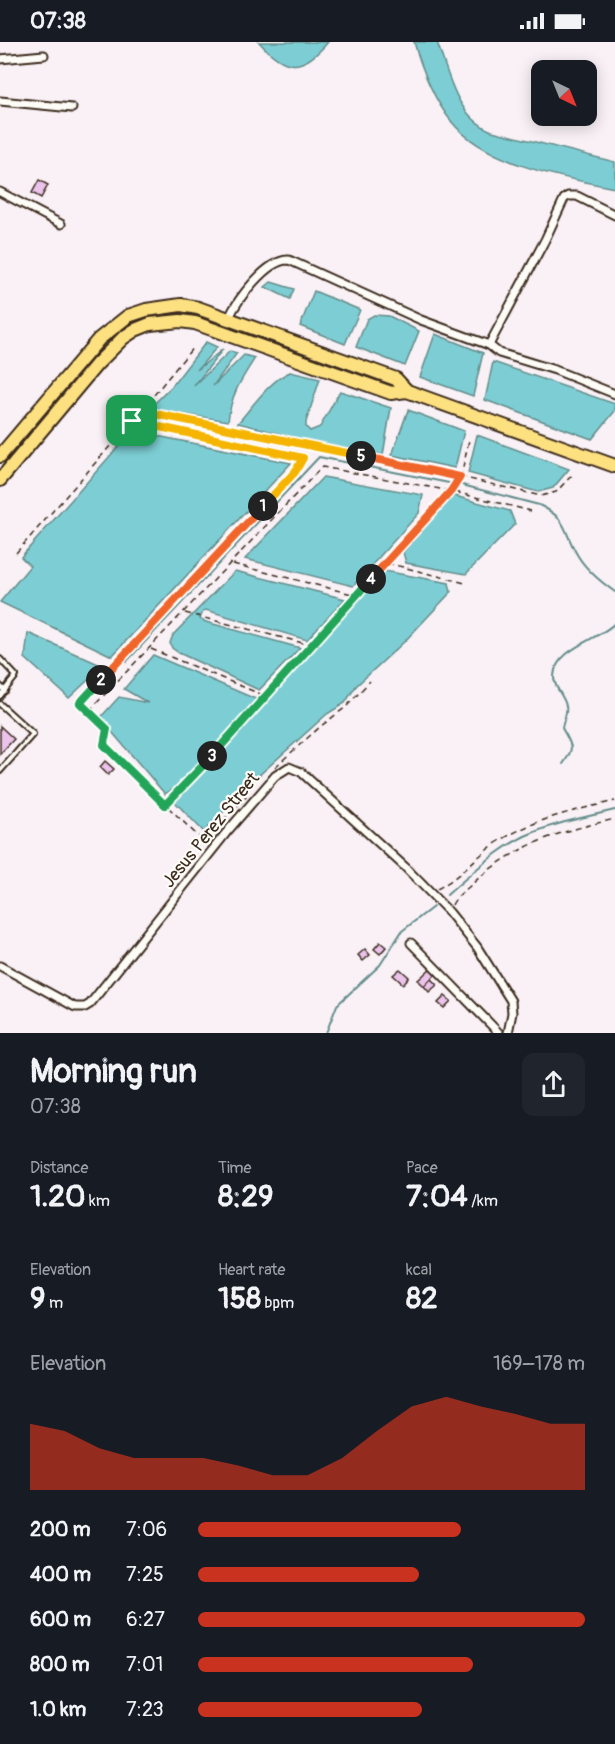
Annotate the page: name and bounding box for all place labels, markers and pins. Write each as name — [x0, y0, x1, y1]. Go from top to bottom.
pin — [106, 395, 157, 446]
pin: 5 — [346, 441, 376, 471]
pin: 1 — [248, 491, 278, 521]
pin: 4 — [356, 564, 386, 594]
pin: 2 — [86, 665, 116, 695]
pin: 3 — [197, 741, 227, 771]

